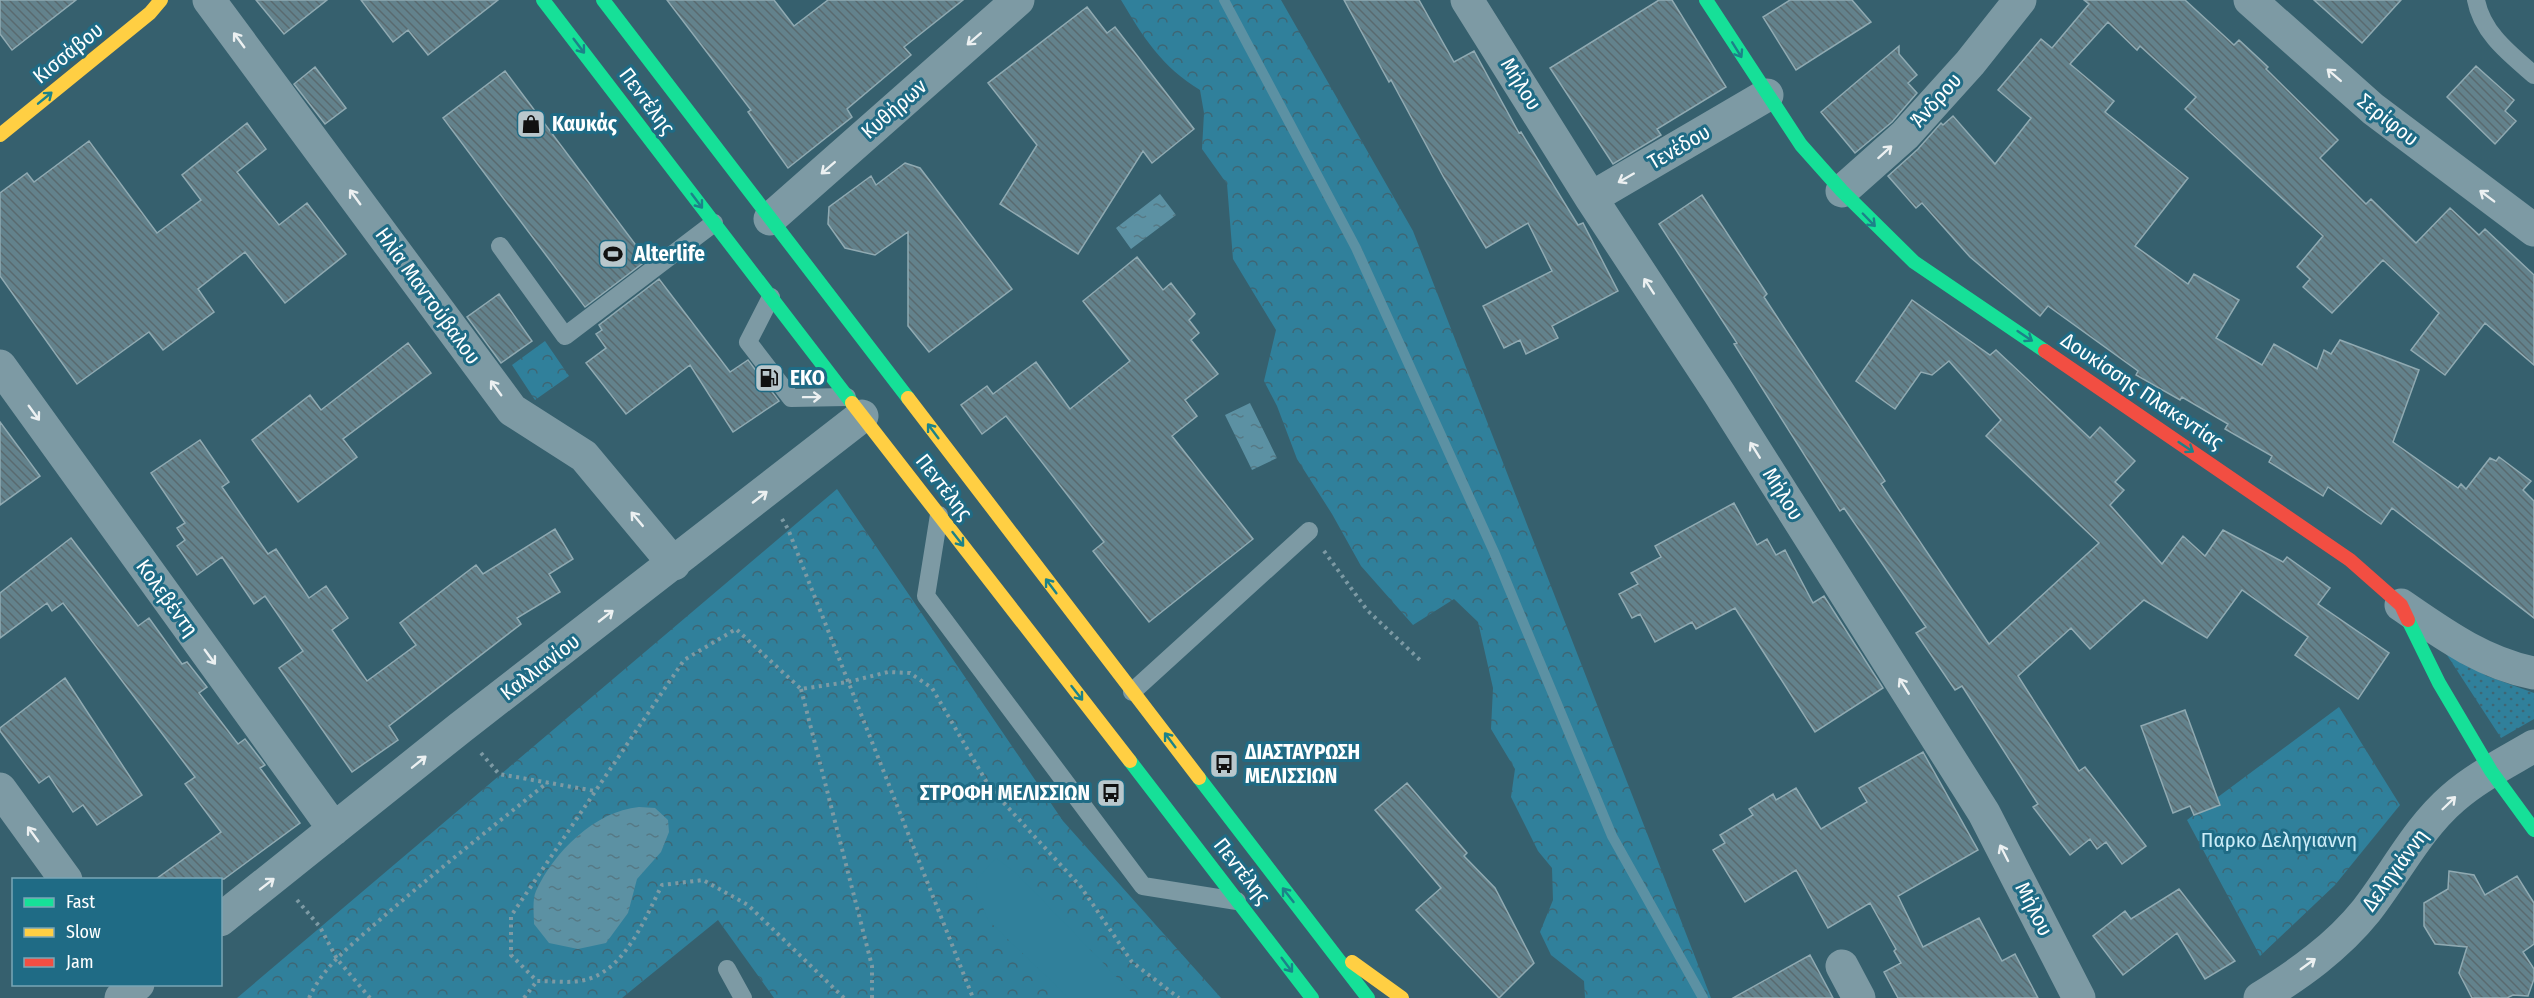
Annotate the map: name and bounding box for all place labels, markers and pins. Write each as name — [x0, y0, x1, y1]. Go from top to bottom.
shop icon: Καυκάς — [515, 108, 547, 140]
place label: Καυκάς — [552, 111, 618, 137]
sports icon: Alterlife — [597, 238, 629, 270]
place label: Alterlife — [633, 241, 705, 267]
fuel station icon: EKO — [753, 362, 785, 394]
place label: EKO — [790, 365, 825, 391]
place label: ΔΙΑΣΤΑΥΡΩΣΗ ΜΕΛΙΣΣΙΩΝ — [1244, 739, 1360, 789]
bus stop icon: ΔΙΑΣΤΑΥΡΩΣΗ ΜΕΛΙΣΣΙΩΝ — [1208, 748, 1240, 780]
bus stop icon: ΣΤΡΟΦΗ ΜΕΛΙΣΣΙΩΝ — [1095, 777, 1127, 809]
place label: ΣΤΡΟΦΗ ΜΕΛΙΣΣΙΩΝ — [920, 780, 1090, 806]

